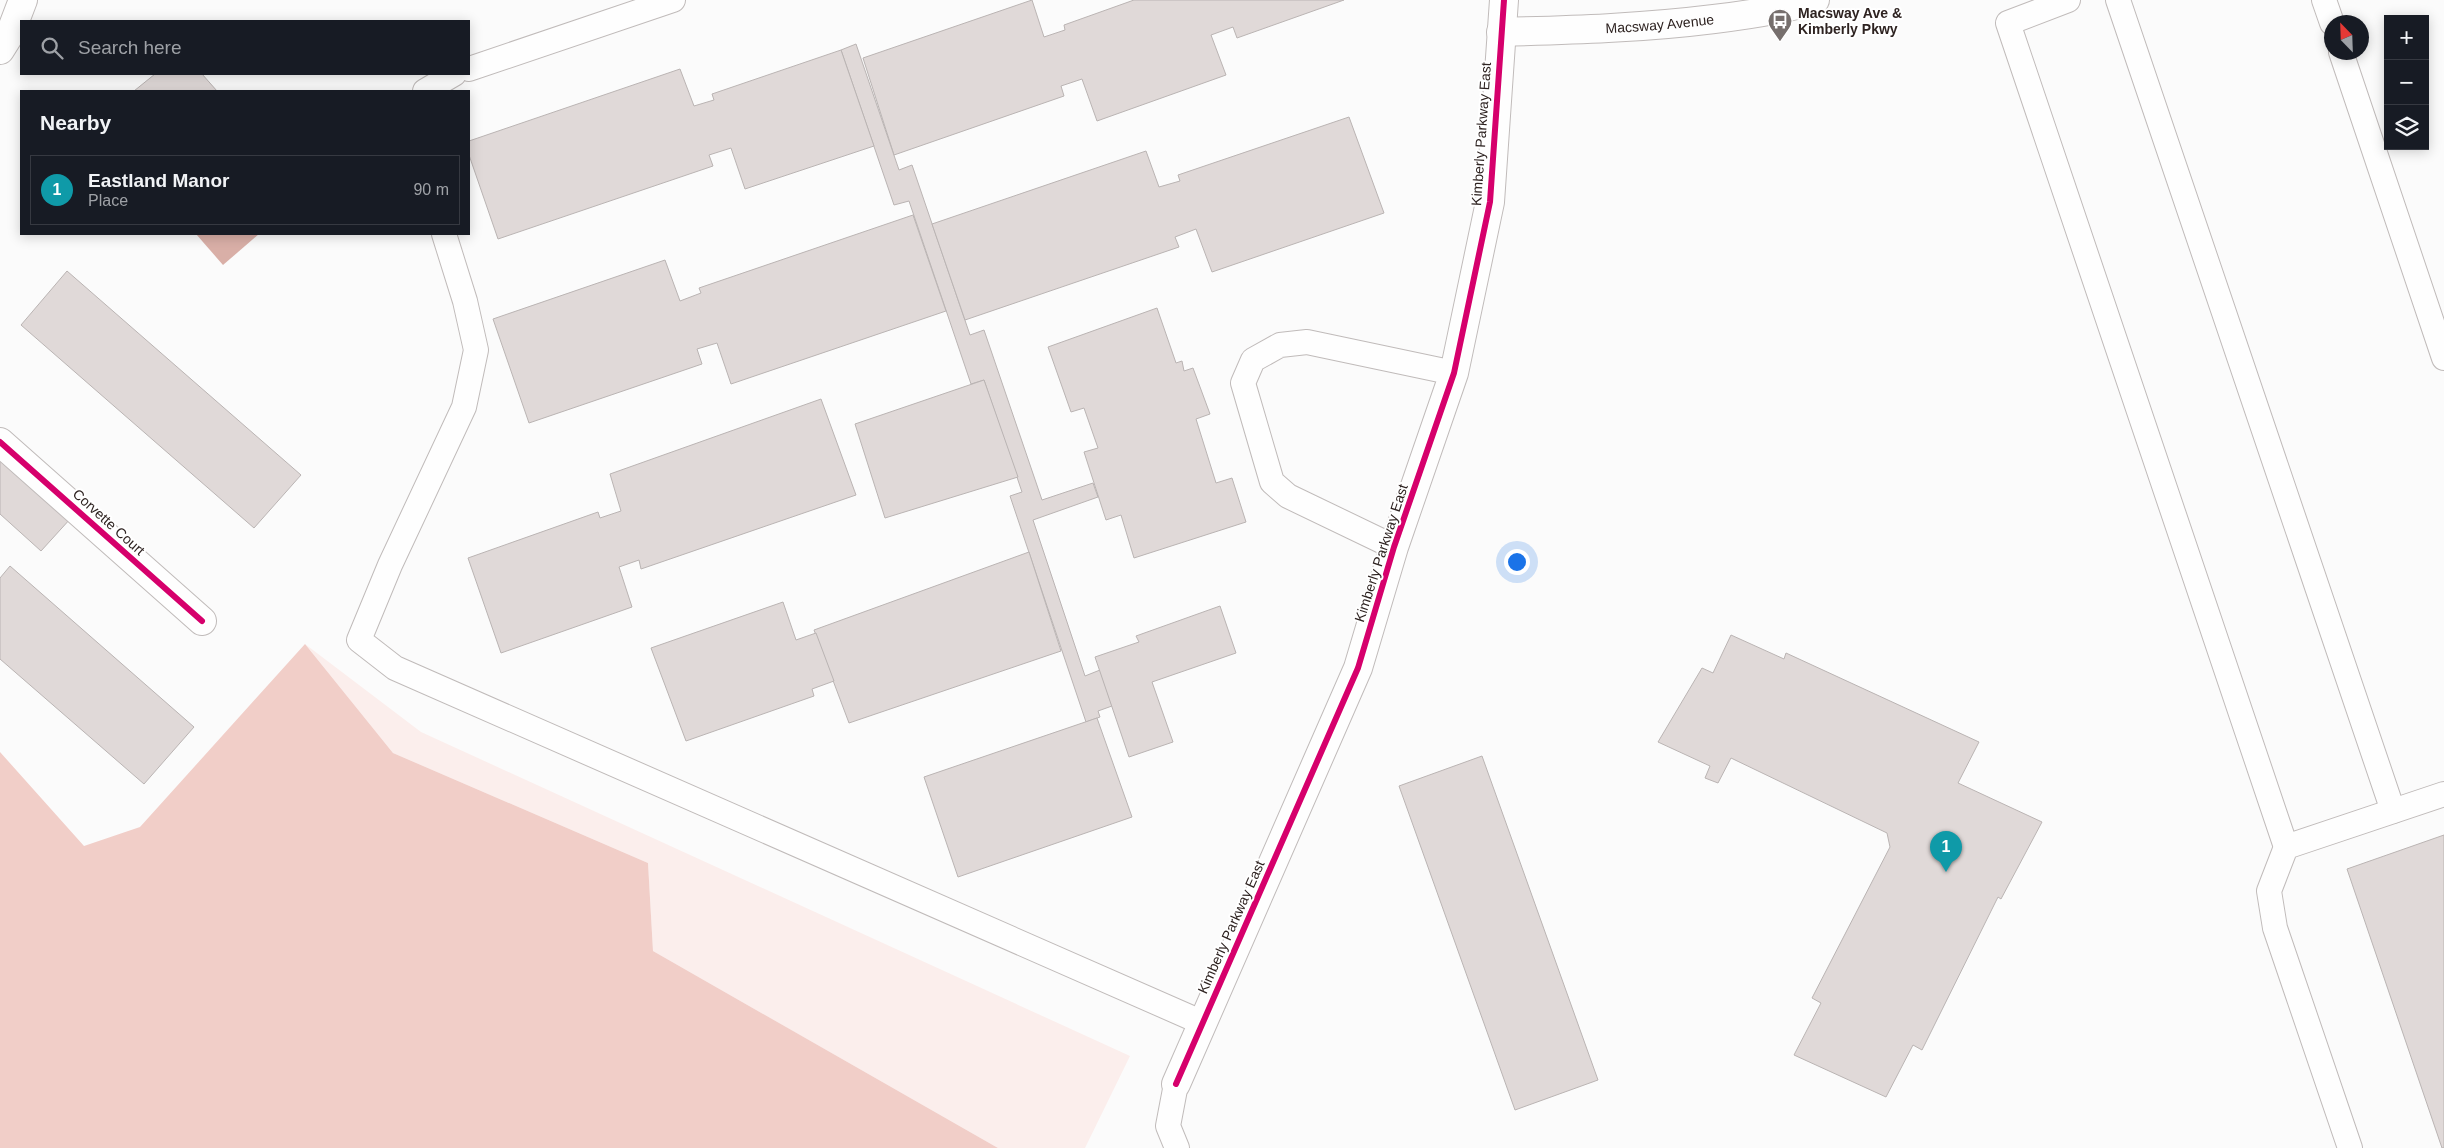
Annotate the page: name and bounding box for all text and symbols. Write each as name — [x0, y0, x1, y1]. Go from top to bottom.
place label: Macsway Ave & Kimberly Pkwy — [1798, 5, 1902, 37]
bus stop icon: Macsway Ave & Kimberly Pkwy — [1767, 8, 1793, 42]
street label: Macsway Avenue — [1605, 11, 1715, 36]
north arrow — [2324, 15, 2369, 60]
map controls — [2384, 15, 2429, 150]
button: + — [2384, 15, 2429, 60]
search box — [20, 20, 470, 75]
icon: search — [38, 34, 66, 62]
text: Search here — [78, 37, 182, 58]
button: − — [2384, 60, 2429, 105]
street label: Kimberly Parkway East — [1468, 62, 1494, 206]
button: layers — [2384, 105, 2429, 150]
text: Nearby — [40, 111, 111, 134]
text: Eastland Manor — [88, 170, 229, 191]
text: 1 — [53, 181, 61, 198]
text: 90 m — [413, 181, 449, 198]
text: Place — [88, 192, 128, 209]
street label: Kimberly Parkway East — [1351, 482, 1411, 624]
street label: Corvette Court — [70, 486, 148, 558]
your location — [1504, 549, 1530, 575]
pin: 1 — [1930, 831, 1962, 872]
street label: Kimberly Parkway East — [1194, 858, 1268, 996]

